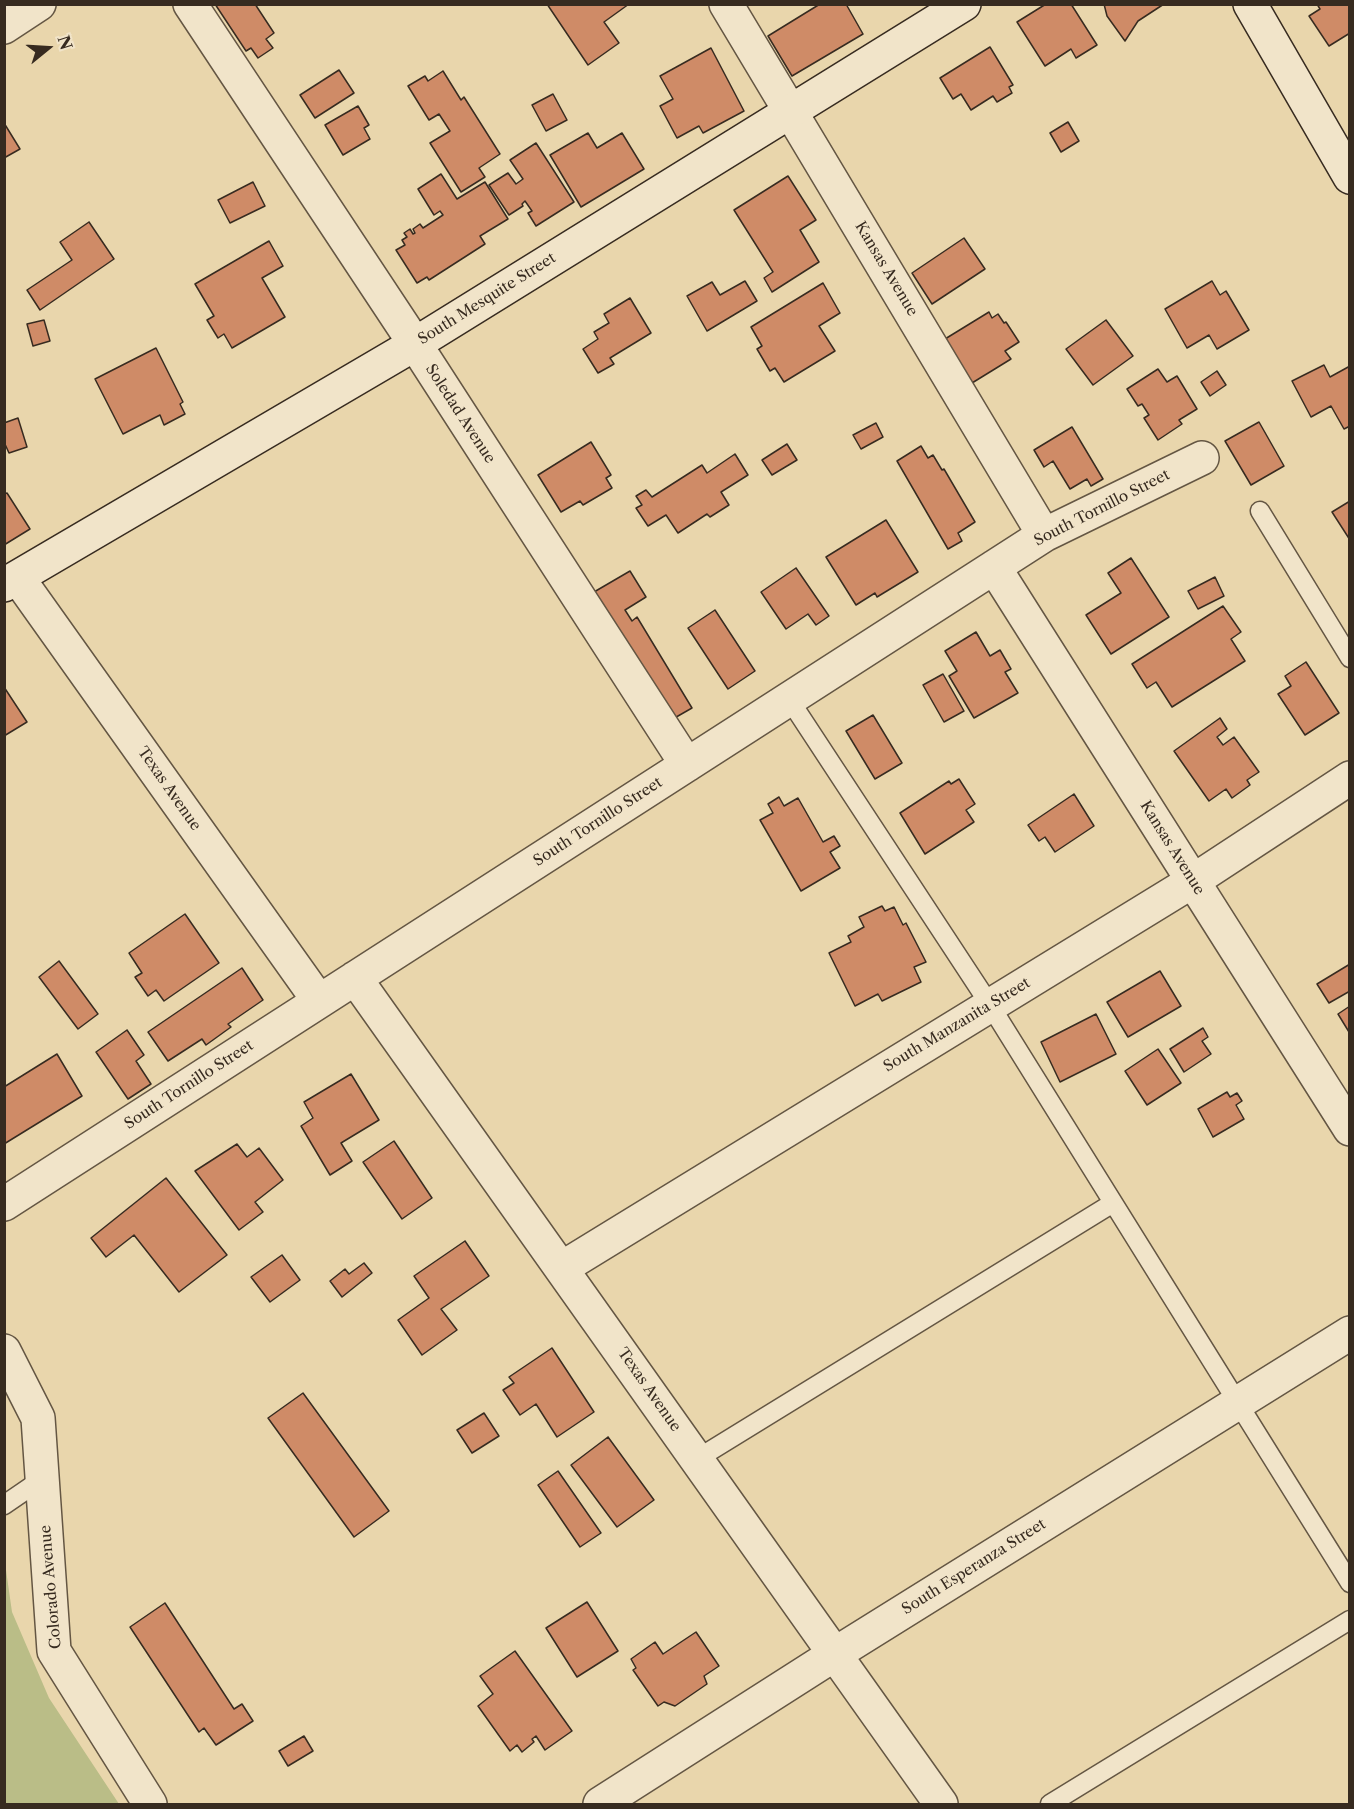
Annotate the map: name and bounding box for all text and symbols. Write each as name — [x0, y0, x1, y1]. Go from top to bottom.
north arrow — [18, 18, 78, 78]
text: N — [53, 33, 77, 52]
street label: Kansas Avenue — [851, 218, 921, 320]
street label: South Mesquite Street — [415, 249, 559, 349]
street label: Soledad Avenue — [421, 361, 499, 467]
street label: South Tornillo Street — [1031, 466, 1173, 550]
street label: Texas Avenue — [133, 744, 205, 834]
street label: South Tornillo Street — [530, 774, 666, 870]
street label: Kansas Avenue — [1136, 798, 1208, 898]
street label: South Manzanita Street — [880, 974, 1034, 1076]
street label: South Tornillo Street — [121, 1037, 257, 1133]
street label: Texas Avenue — [613, 1345, 685, 1435]
street label: South Esperanza Street — [899, 1515, 1049, 1619]
street label: Colorado Avenue — [37, 1524, 65, 1650]

